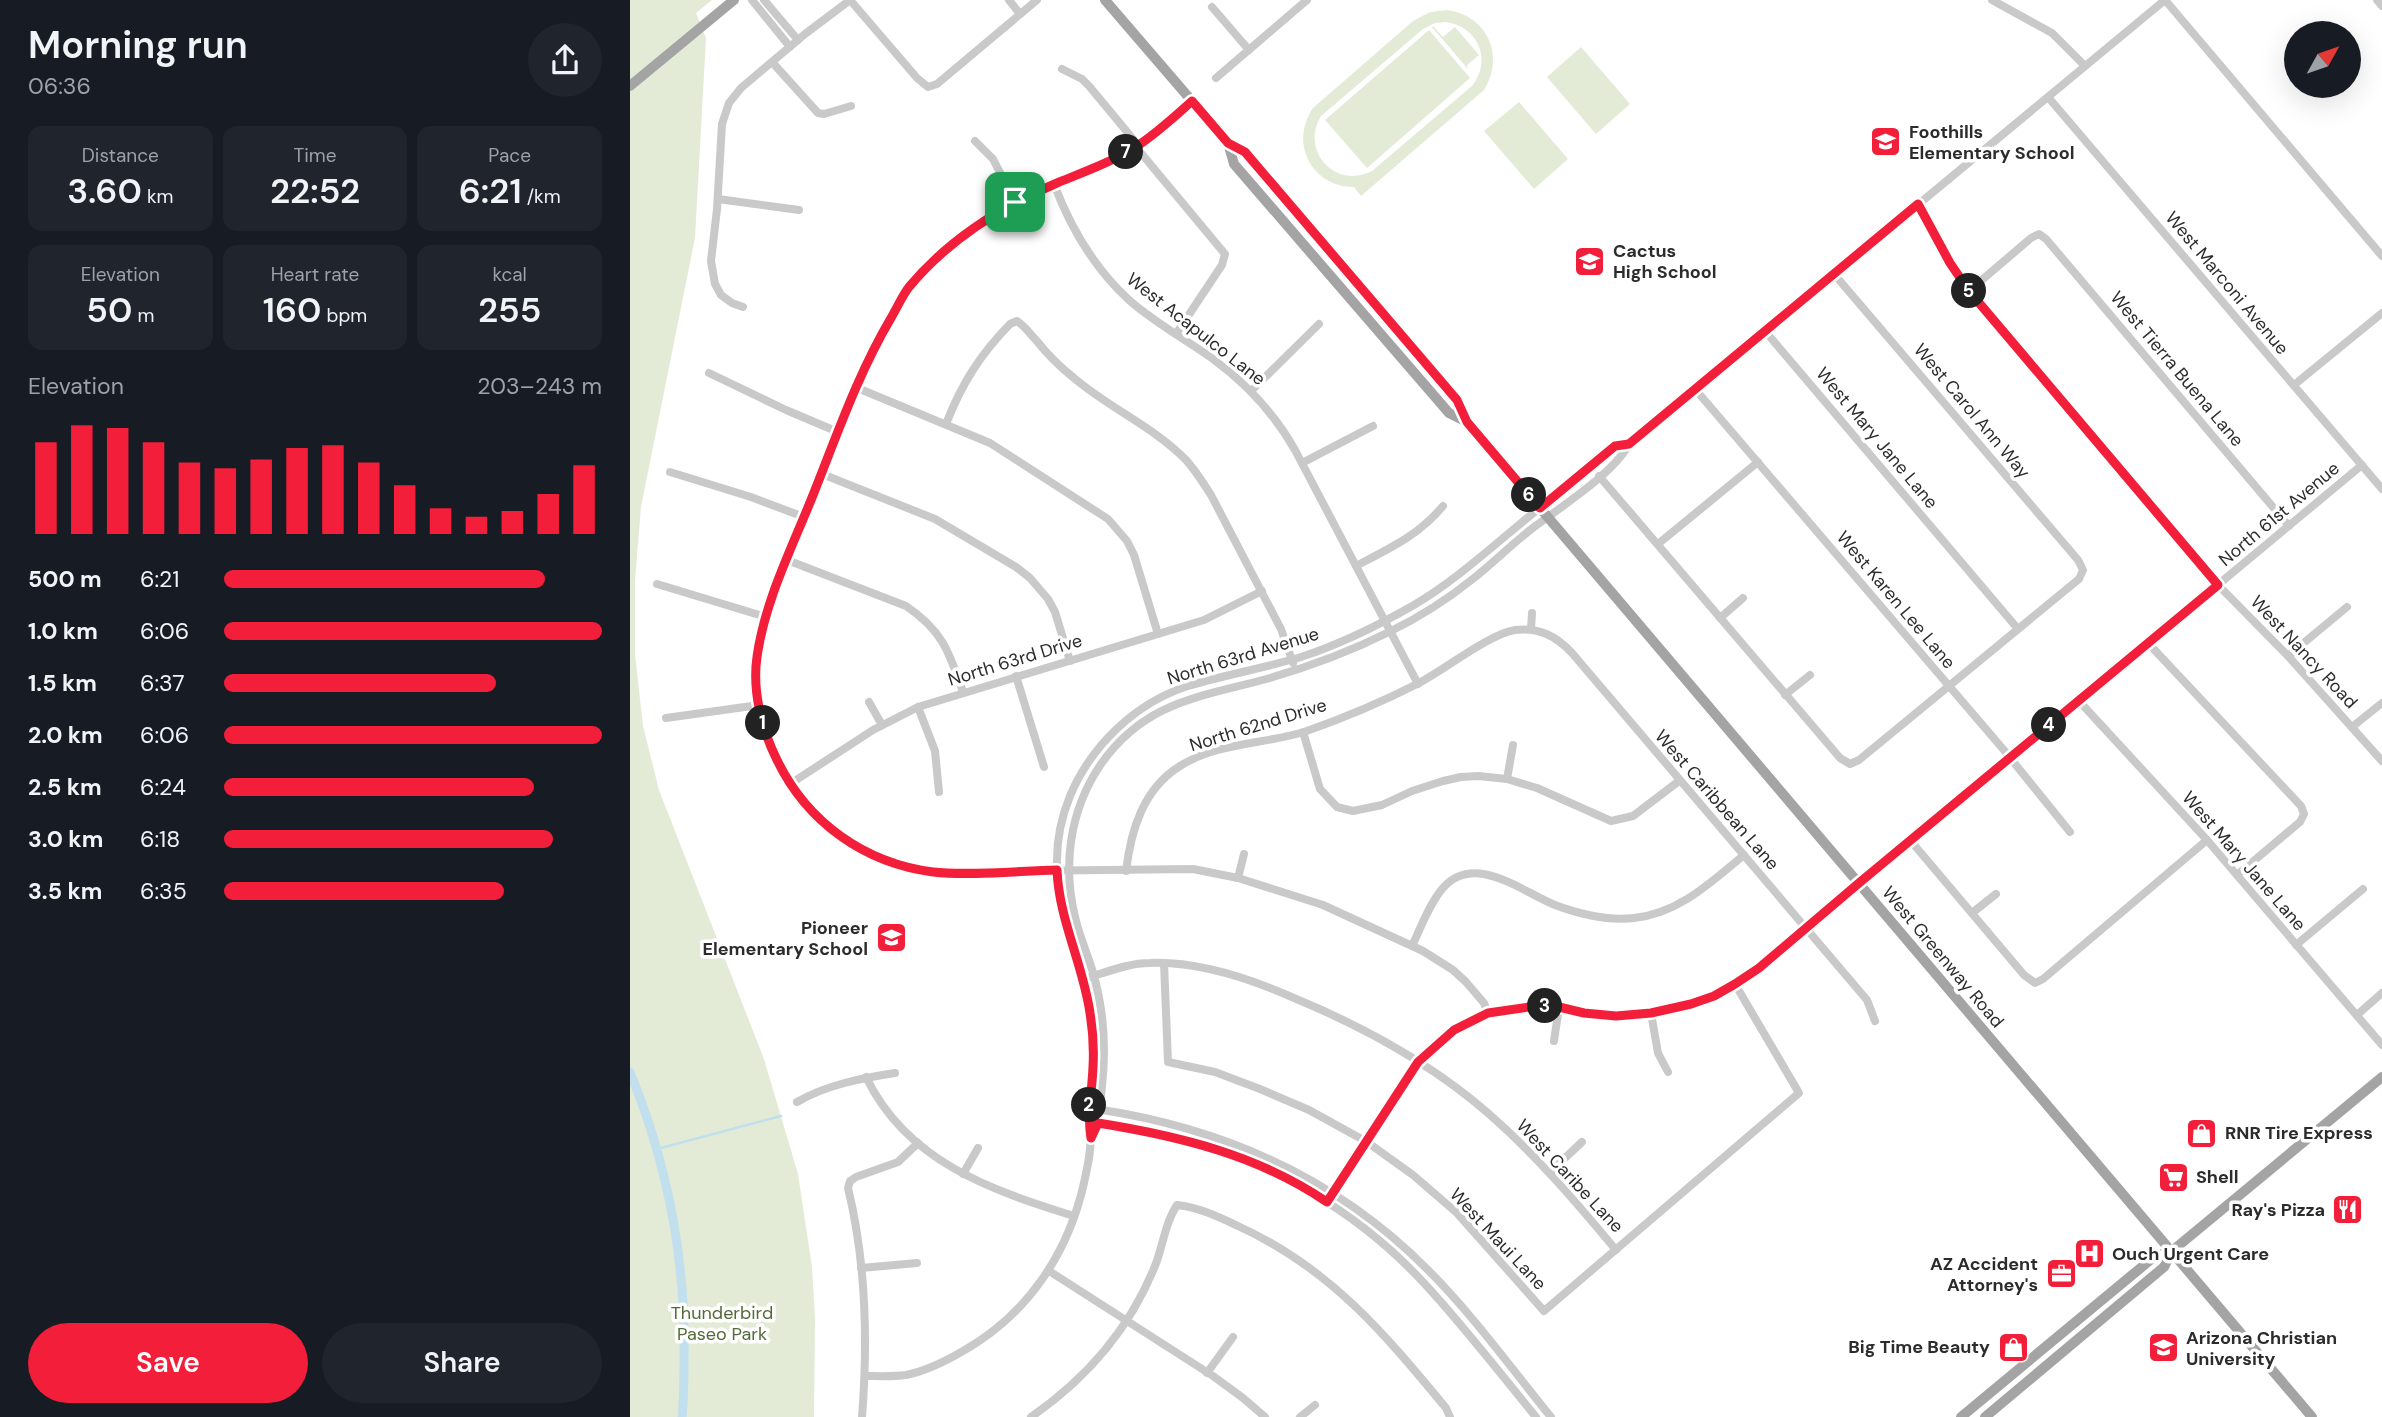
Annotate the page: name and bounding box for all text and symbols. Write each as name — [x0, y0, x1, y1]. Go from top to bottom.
text: Morning run — [28, 20, 248, 70]
north arrow — [2284, 21, 2361, 98]
map controls — [2284, 21, 2361, 98]
button: share — [528, 23, 602, 97]
text: 06:36 — [28, 71, 91, 101]
place label: Foothills Elementary School — [1909, 120, 2075, 165]
school or university icon: Foothills Elementary School — [1869, 125, 1903, 159]
pin: 7 — [1108, 134, 1144, 170]
text: 7 — [1120, 139, 1131, 164]
text: Distance — [82, 143, 159, 168]
text: Time — [294, 143, 336, 168]
text: Pace — [488, 143, 531, 168]
text: 3.60 — [67, 168, 142, 214]
text: 22:52 — [270, 168, 360, 214]
text: 6:21 — [459, 168, 522, 214]
pin — [985, 172, 1045, 232]
icon: arrive — [996, 183, 1034, 221]
text: km — [142, 184, 173, 209]
text: /km — [522, 184, 561, 209]
street label: West Marconi Avenue — [2160, 206, 2294, 360]
place label: Cactus High School — [1613, 239, 1717, 284]
school or university icon: Cactus High School — [1573, 244, 1607, 278]
text: Elevation — [81, 262, 160, 287]
text: Heart rate — [271, 262, 359, 287]
text: kcal — [492, 262, 527, 287]
street label: West Acapulco Lane — [1122, 267, 1270, 391]
pin: 5 — [1952, 274, 1986, 308]
text: 5 — [1963, 278, 1974, 303]
street label: West Tierra Buena Lane — [2105, 286, 2249, 452]
text: 50 — [86, 287, 132, 333]
text: 160 — [263, 287, 321, 333]
text: 255 — [478, 287, 541, 333]
text: m — [132, 303, 154, 328]
text: bpm — [321, 303, 367, 328]
street label: West Carol Ann Way — [1908, 338, 2036, 484]
street label: West Mary Jane Lane — [1811, 362, 1943, 514]
text: Elevation — [28, 371, 124, 401]
text: 203–243 m — [477, 371, 602, 401]
street label: North 61st Avenue — [2214, 456, 2344, 572]
pin: 6 — [1511, 477, 1546, 512]
text: 6 — [1522, 482, 1535, 507]
street label: West Karen Lee Lane — [1831, 526, 1961, 674]
text: 500 m — [28, 564, 102, 594]
text: 6:21 — [140, 564, 180, 594]
street label: West Nancy Road — [2245, 590, 2363, 714]
text: 1.0 km — [28, 616, 98, 646]
text: 6:06 — [140, 616, 189, 646]
street label: North 63rd Avenue — [1164, 622, 1322, 690]
street label: North 63rd Drive — [945, 628, 1085, 692]
text: 1.5 km — [28, 668, 97, 698]
text: 6:37 — [140, 668, 185, 698]
street label: North 62nd Drive — [1186, 693, 1330, 757]
pin: 1 — [746, 706, 780, 740]
pin: 4 — [2032, 708, 2066, 742]
text: 1 — [759, 710, 766, 735]
text: 4 — [2042, 712, 2055, 737]
text: 2.0 km — [28, 720, 103, 750]
text: 6:06 — [140, 720, 189, 750]
street label: West Caribbean Lane — [1649, 725, 1785, 875]
text: 2.5 km — [28, 772, 102, 802]
text: 6:24 — [140, 772, 186, 802]
street label: West Mary Jane Lane — [2177, 786, 2311, 936]
text: 3.0 km — [28, 824, 103, 854]
text: 6:18 — [140, 824, 180, 854]
text: 3.5 km — [28, 876, 102, 906]
text: 6:35 — [140, 876, 187, 906]
street label: West Greenway Road — [1877, 881, 2009, 1033]
place label: Pioneer Elementary School — [702, 916, 868, 961]
school or university icon: Pioneer Elementary School — [874, 921, 908, 955]
pin: 3 — [1528, 988, 1562, 1024]
text: 3 — [1539, 993, 1550, 1018]
pin: 2 — [1072, 1088, 1106, 1122]
text: 2 — [1083, 1092, 1094, 1117]
street label: West Caribe Lane — [1511, 1114, 1629, 1238]
shop icon: RNR Tire Express — [2185, 1116, 2219, 1150]
place label: RNR Tire Express — [2225, 1121, 2373, 1145]
supermarket icon: Shell — [2156, 1160, 2190, 1194]
place label: Shell — [2196, 1165, 2238, 1189]
street label: West Maui Lane — [1444, 1183, 1552, 1295]
restaurant icon: Ray's Pizza — [2331, 1193, 2365, 1227]
place label: Ray's Pizza — [2231, 1198, 2325, 1222]
hospital icon: Ouch Urgent Care — [2072, 1237, 2106, 1271]
place label: Ouch Urgent Care — [2112, 1242, 2269, 1266]
place label: AZ Accident Attorney's — [1930, 1252, 2038, 1297]
office icon: AZ Accident Attorney's — [2044, 1257, 2078, 1291]
park label: Thunderbird Paseo Park — [671, 1301, 773, 1346]
button: Save — [28, 1323, 308, 1403]
button: Share — [322, 1323, 602, 1403]
place label: Arizona Christian University — [2186, 1326, 2337, 1371]
shop icon: Big Time Beauty — [1996, 1330, 2030, 1364]
school or university icon: Arizona Christian University — [2146, 1331, 2180, 1365]
place label: Big Time Beauty — [1848, 1335, 1990, 1359]

